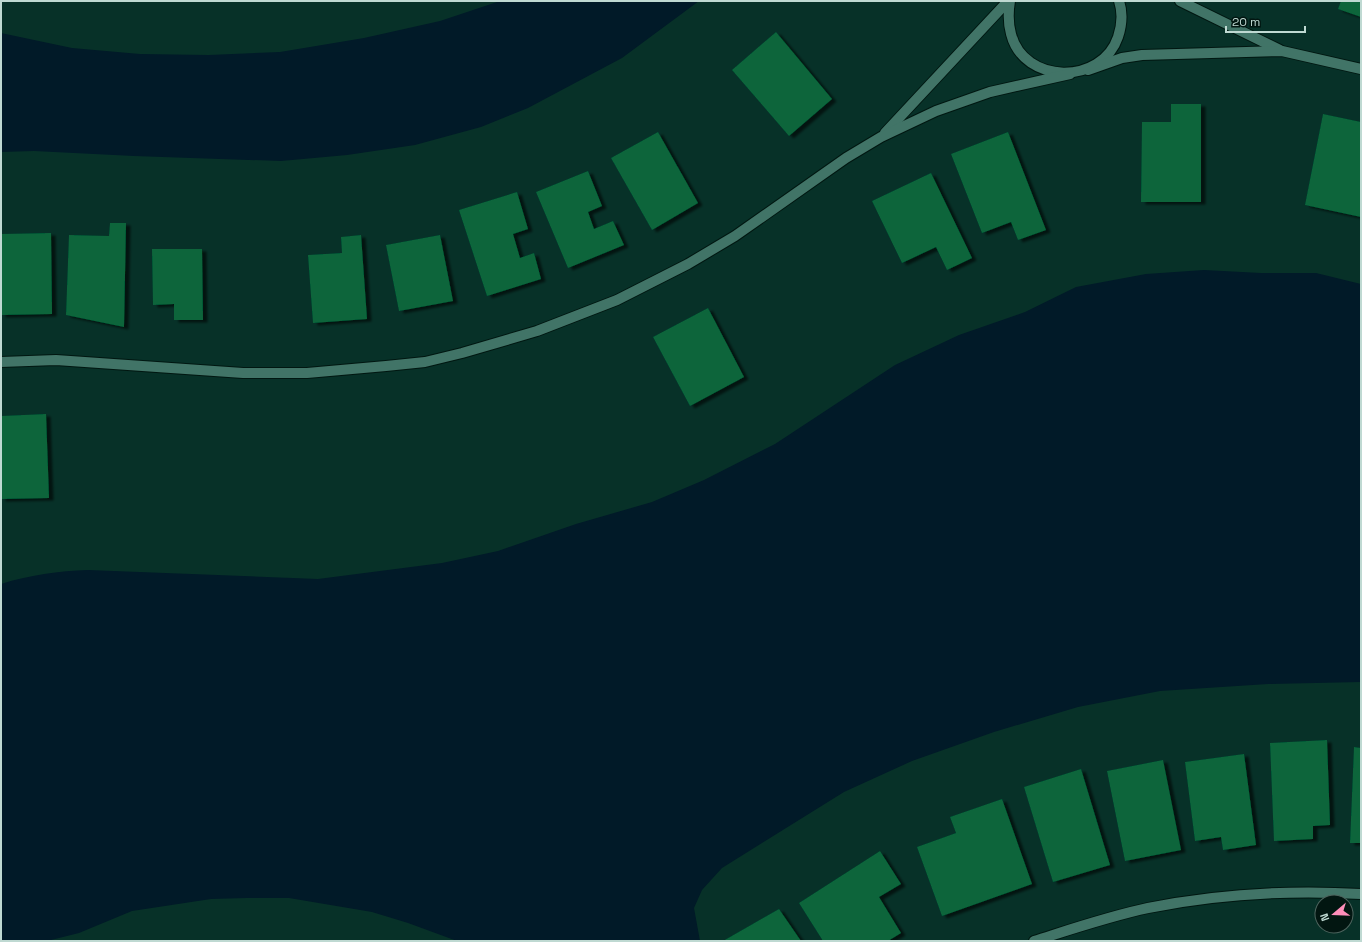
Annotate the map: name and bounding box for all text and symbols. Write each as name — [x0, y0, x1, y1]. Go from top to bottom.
scale bar — [1226, 8, 1305, 34]
text: 20 m — [1232, 14, 1260, 30]
north arrow — [1314, 894, 1354, 934]
text: N — [1317, 911, 1332, 923]

